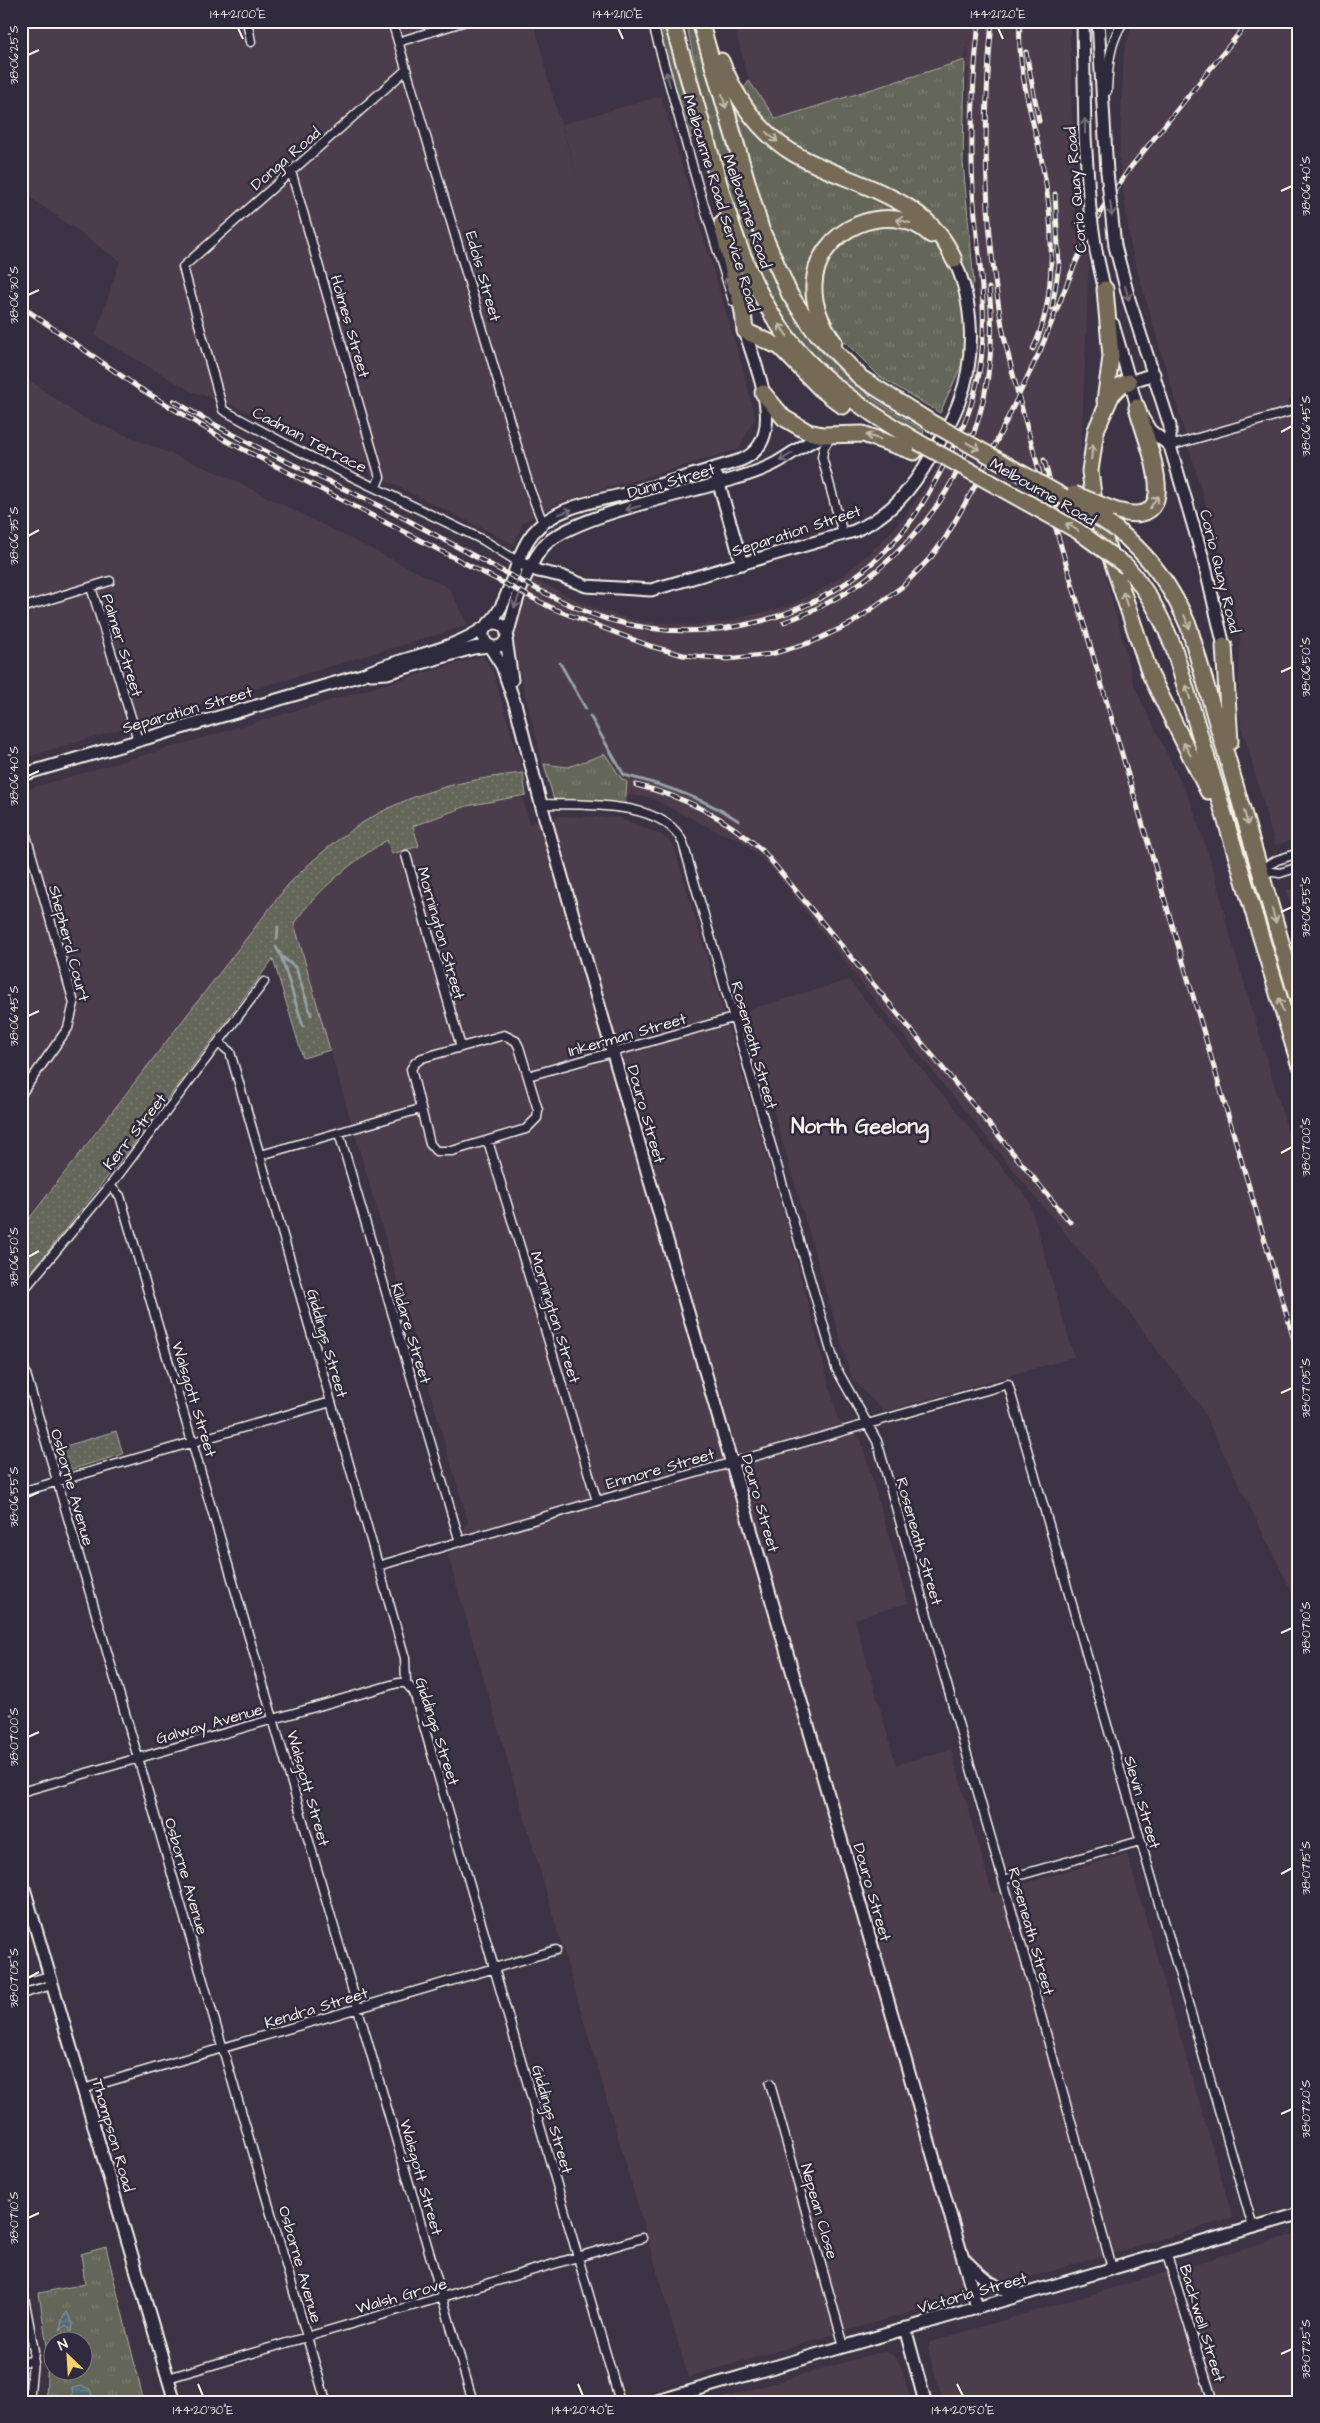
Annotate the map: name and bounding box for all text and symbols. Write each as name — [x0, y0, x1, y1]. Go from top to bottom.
text: 144°21'00"E — [210, 6, 266, 23]
text: 144°21'10"E — [593, 6, 643, 23]
text: 144°21'20"E — [970, 6, 1026, 23]
text: 38°06'25"S — [6, 25, 23, 85]
one-way arrow — [662, 71, 672, 87]
street label: Melbourne Road Service Road — [680, 92, 764, 314]
one-way arrow — [720, 93, 730, 109]
one-way arrow — [1080, 118, 1089, 134]
street label: Donga Road — [246, 122, 326, 196]
street label: Corio Quay Road — [1060, 126, 1093, 254]
one-way arrow — [765, 131, 778, 142]
street label: Melbourne Road — [720, 152, 776, 270]
text: 38°06'40"S — [1298, 156, 1315, 216]
one-way arrow — [1106, 201, 1116, 217]
one-way arrow — [895, 216, 911, 225]
street label: Edols Street — [460, 229, 507, 325]
text: 38°06'30"S — [6, 266, 23, 324]
street label: Holmes Street — [325, 272, 375, 381]
one-way arrow — [723, 278, 732, 293]
one-way arrow — [1123, 285, 1133, 301]
one-way arrow — [778, 324, 788, 338]
text: 38°06'45"S — [1298, 395, 1315, 456]
street label: Cadman Terrace — [248, 402, 371, 478]
one-way arrow — [865, 431, 881, 441]
one-way arrow — [965, 442, 980, 451]
one-way arrow — [1087, 444, 1097, 460]
one-way arrow — [780, 452, 794, 462]
street label: Melbourne Road — [985, 453, 1100, 531]
street label: Dunn Street — [625, 458, 718, 504]
one-way arrow — [1148, 495, 1159, 509]
street label: Separation Street — [729, 500, 864, 562]
one-way arrow — [625, 504, 641, 513]
text: 38°06'35"S — [6, 506, 23, 565]
one-way arrow — [557, 507, 573, 516]
street label: Corio Quay Road — [1193, 507, 1246, 636]
one-way arrow — [1066, 522, 1080, 532]
street label: Palmer Street — [96, 591, 148, 700]
one-way arrow — [1120, 591, 1130, 607]
one-way arrow — [511, 593, 521, 608]
one-way arrow — [1183, 614, 1192, 629]
text: 38°06'50"S — [1298, 637, 1315, 697]
street label: Separation Street — [120, 681, 256, 739]
one-way arrow — [1182, 685, 1192, 701]
one-way arrow — [1182, 741, 1192, 756]
text: 38°06'40"S — [6, 746, 23, 806]
one-way arrow — [1241, 810, 1251, 826]
street label: Mornington Street — [411, 864, 471, 1003]
text: 38°06'55"S — [1298, 876, 1315, 938]
street label: Shepherd Court — [43, 883, 95, 1004]
one-way arrow — [1269, 908, 1279, 924]
street label: Roseneath Street — [725, 979, 783, 1112]
text: 38°06'45"S — [6, 985, 23, 1046]
one-way arrow — [1275, 997, 1285, 1013]
street label: Inkerman Street — [566, 1007, 690, 1062]
street label: Douro Street — [622, 1063, 671, 1166]
street label: Kerr Street — [98, 1088, 172, 1175]
district label: North Geelong — [791, 1112, 929, 1143]
text: 38°07'00"S — [1298, 1117, 1315, 1177]
text: 38°06'50"S — [6, 1227, 23, 1287]
street label: Mornington Street — [524, 1249, 586, 1387]
street label: Kildare Street — [385, 1280, 437, 1387]
street label: Giddings Street — [300, 1286, 353, 1401]
street label: Walsgott Street — [165, 1339, 222, 1461]
text: 38°07'05"S — [1298, 1358, 1315, 1418]
street label: Osborne Avenue — [45, 1426, 99, 1549]
street label: Enmore Street — [603, 1443, 718, 1495]
street label: Douro Street — [736, 1452, 785, 1555]
text: 38°06'55"S — [6, 1466, 23, 1528]
street label: Roseneath Street — [890, 1475, 948, 1608]
text: 38°07'10"S — [1298, 1601, 1315, 1655]
street label: Giddings Street — [408, 1674, 465, 1789]
street label: Galway Avenue — [153, 1698, 266, 1751]
text: 38°07'00"S — [6, 1707, 23, 1767]
street label: Walsgott Street — [280, 1728, 335, 1850]
street label: Slevin Street — [1118, 1753, 1166, 1852]
street label: Osborne Avenue — [159, 1815, 213, 1938]
street label: Douro Street — [848, 1841, 897, 1944]
text: 38°07'15"S — [1298, 1841, 1315, 1895]
street label: Roseneath Street — [1002, 1865, 1060, 1998]
text: 38°07'05"S — [6, 1948, 23, 2008]
street label: Kendra Street — [262, 1982, 371, 2034]
street label: Giddings Street — [525, 2062, 578, 2177]
street label: Thompson Road — [86, 2076, 140, 2194]
text: 38°07'20"S — [1298, 2080, 1315, 2138]
street label: Walsgott Street — [393, 2117, 448, 2239]
street label: Nepean Close — [795, 2161, 843, 2262]
text: 38°07'10"S — [6, 2191, 23, 2245]
street label: Osborne Avenue — [273, 2203, 327, 2326]
street label: Backwell Street — [1174, 2262, 1231, 2385]
street label: Victoria Street — [915, 2267, 1030, 2319]
street label: Walsh Grove — [353, 2272, 450, 2319]
text: 38°07'25"S — [1298, 2319, 1315, 2379]
north arrow — [42, 2330, 92, 2380]
text: N — [55, 2334, 71, 2356]
text: 144°20'30"E — [173, 2402, 233, 2419]
text: 144°20'40"E — [552, 2402, 614, 2419]
text: 144°20'50"E — [932, 2402, 994, 2419]

